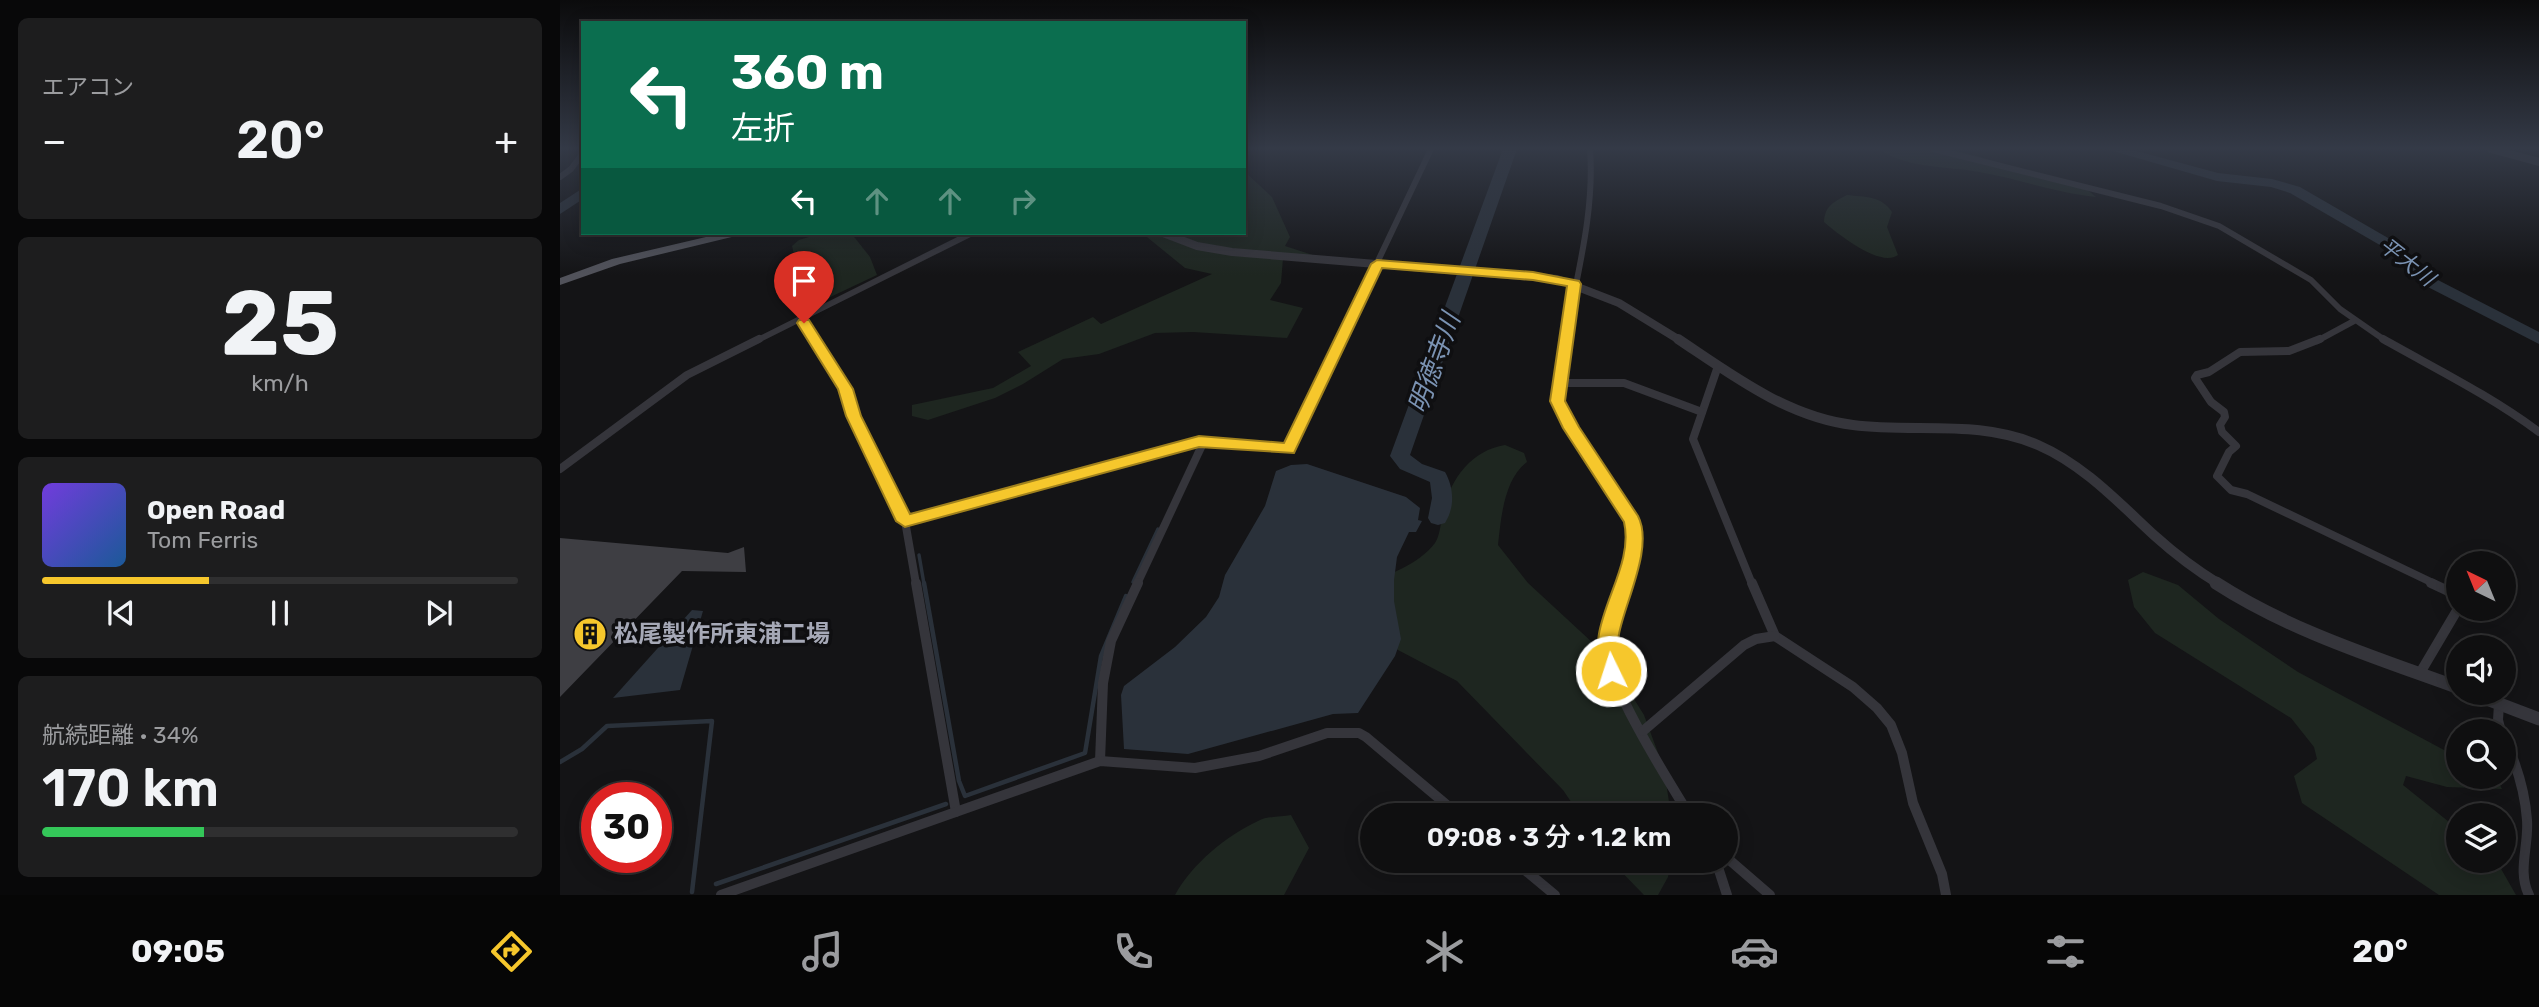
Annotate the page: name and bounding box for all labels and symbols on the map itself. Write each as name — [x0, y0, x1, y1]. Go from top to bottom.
water label: 平大川 — [2375, 232, 2441, 292]
pin — [774, 251, 834, 323]
water label: 明徳寺川 — [1402, 306, 1468, 417]
north arrow — [2446, 551, 2516, 621]
building icon: 松尾製作所東浦工場 — [571, 615, 609, 653]
place label: 松尾製作所東浦工場 — [614, 620, 830, 648]
position arrow — [1574, 634, 1648, 708]
speed limit sign: 30 — [581, 782, 672, 873]

